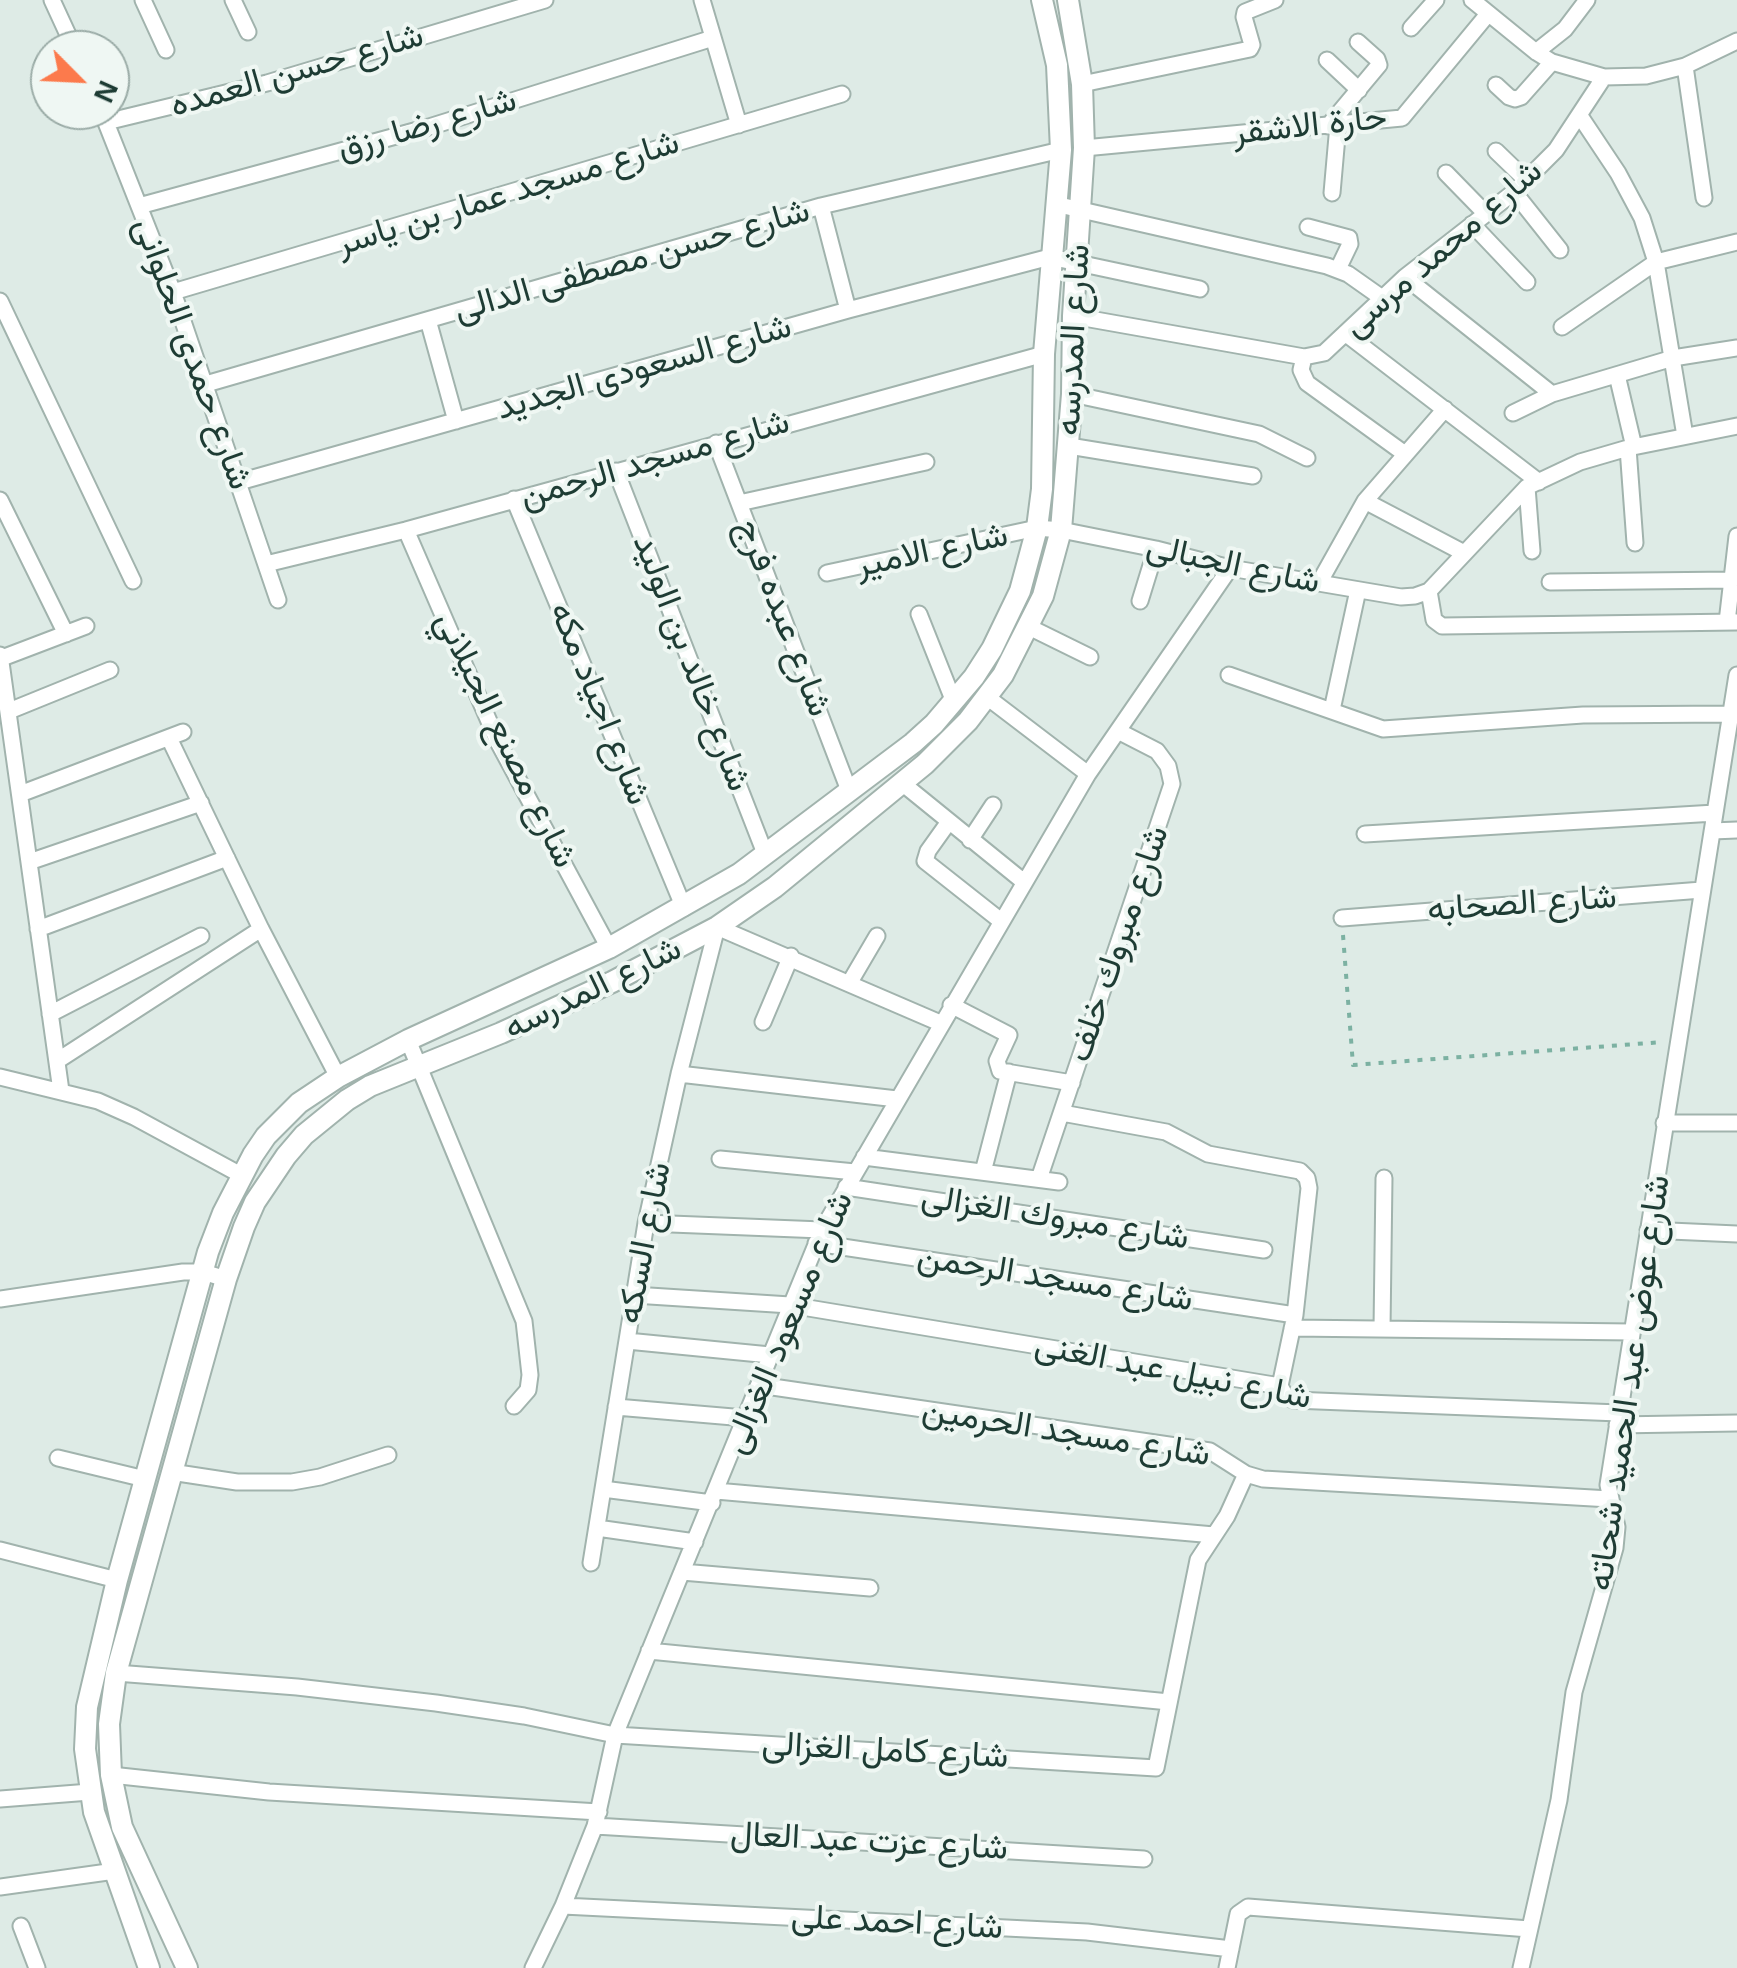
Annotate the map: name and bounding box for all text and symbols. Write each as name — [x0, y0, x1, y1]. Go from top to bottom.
street label: شارع حسن العمده — [166, 15, 428, 127]
north arrow — [30, 30, 130, 130]
text: N — [88, 76, 124, 107]
street label: شارع رضا رزق — [333, 79, 521, 171]
street label: حارة الاشقر — [1231, 97, 1389, 155]
street label: شارع مسجد عمار بن ياسر — [332, 122, 684, 266]
street label: شارع محمد مرسى — [1335, 151, 1551, 347]
street label: شارع حسن مصطفى الدالى — [449, 190, 815, 332]
street label: شارع حمدى الحلوانى — [123, 212, 261, 496]
street label: شارع المدرسه — [1048, 243, 1100, 437]
street label: شارع السعودى الجديد — [492, 306, 796, 430]
street label: شارع مسجد الرحمن — [515, 401, 795, 519]
street label: شارع عبده فرج — [726, 513, 840, 723]
street label: شارع الامير — [852, 514, 1012, 588]
street label: شارع الجبالى — [1142, 526, 1324, 604]
street label: شارع خالد بن الوليد — [623, 529, 759, 797]
street label: شارع اجياد مكه — [539, 597, 659, 811]
street label: شارع مصنع الجيلاني — [425, 605, 585, 875]
street label: شارع مبروك خلف — [1059, 820, 1179, 1068]
street label: شارع الصحابه — [1426, 876, 1618, 932]
street label: شارع المدرسه — [498, 928, 688, 1050]
street label: شارع السكه — [609, 1159, 681, 1327]
street label: شارع عوض عبد الحميد شحاته — [1580, 1172, 1680, 1594]
street label: شارع مبروك الغزالى — [918, 1176, 1192, 1260]
street label: شارع مسعود الغزالى — [715, 1186, 863, 1460]
street label: شارع مسجد الرحمن — [914, 1236, 1196, 1322]
street label: شارع نبيل عبد الغنى — [1031, 1325, 1315, 1419]
street label: شارع مسجد الحرمين — [919, 1389, 1213, 1477]
street label: شارع كامل الغزالى — [761, 1724, 1009, 1778]
street label: شارع عزت عبد العال — [729, 1814, 1009, 1870]
street label: شارع احمد على — [790, 1896, 1004, 1950]

